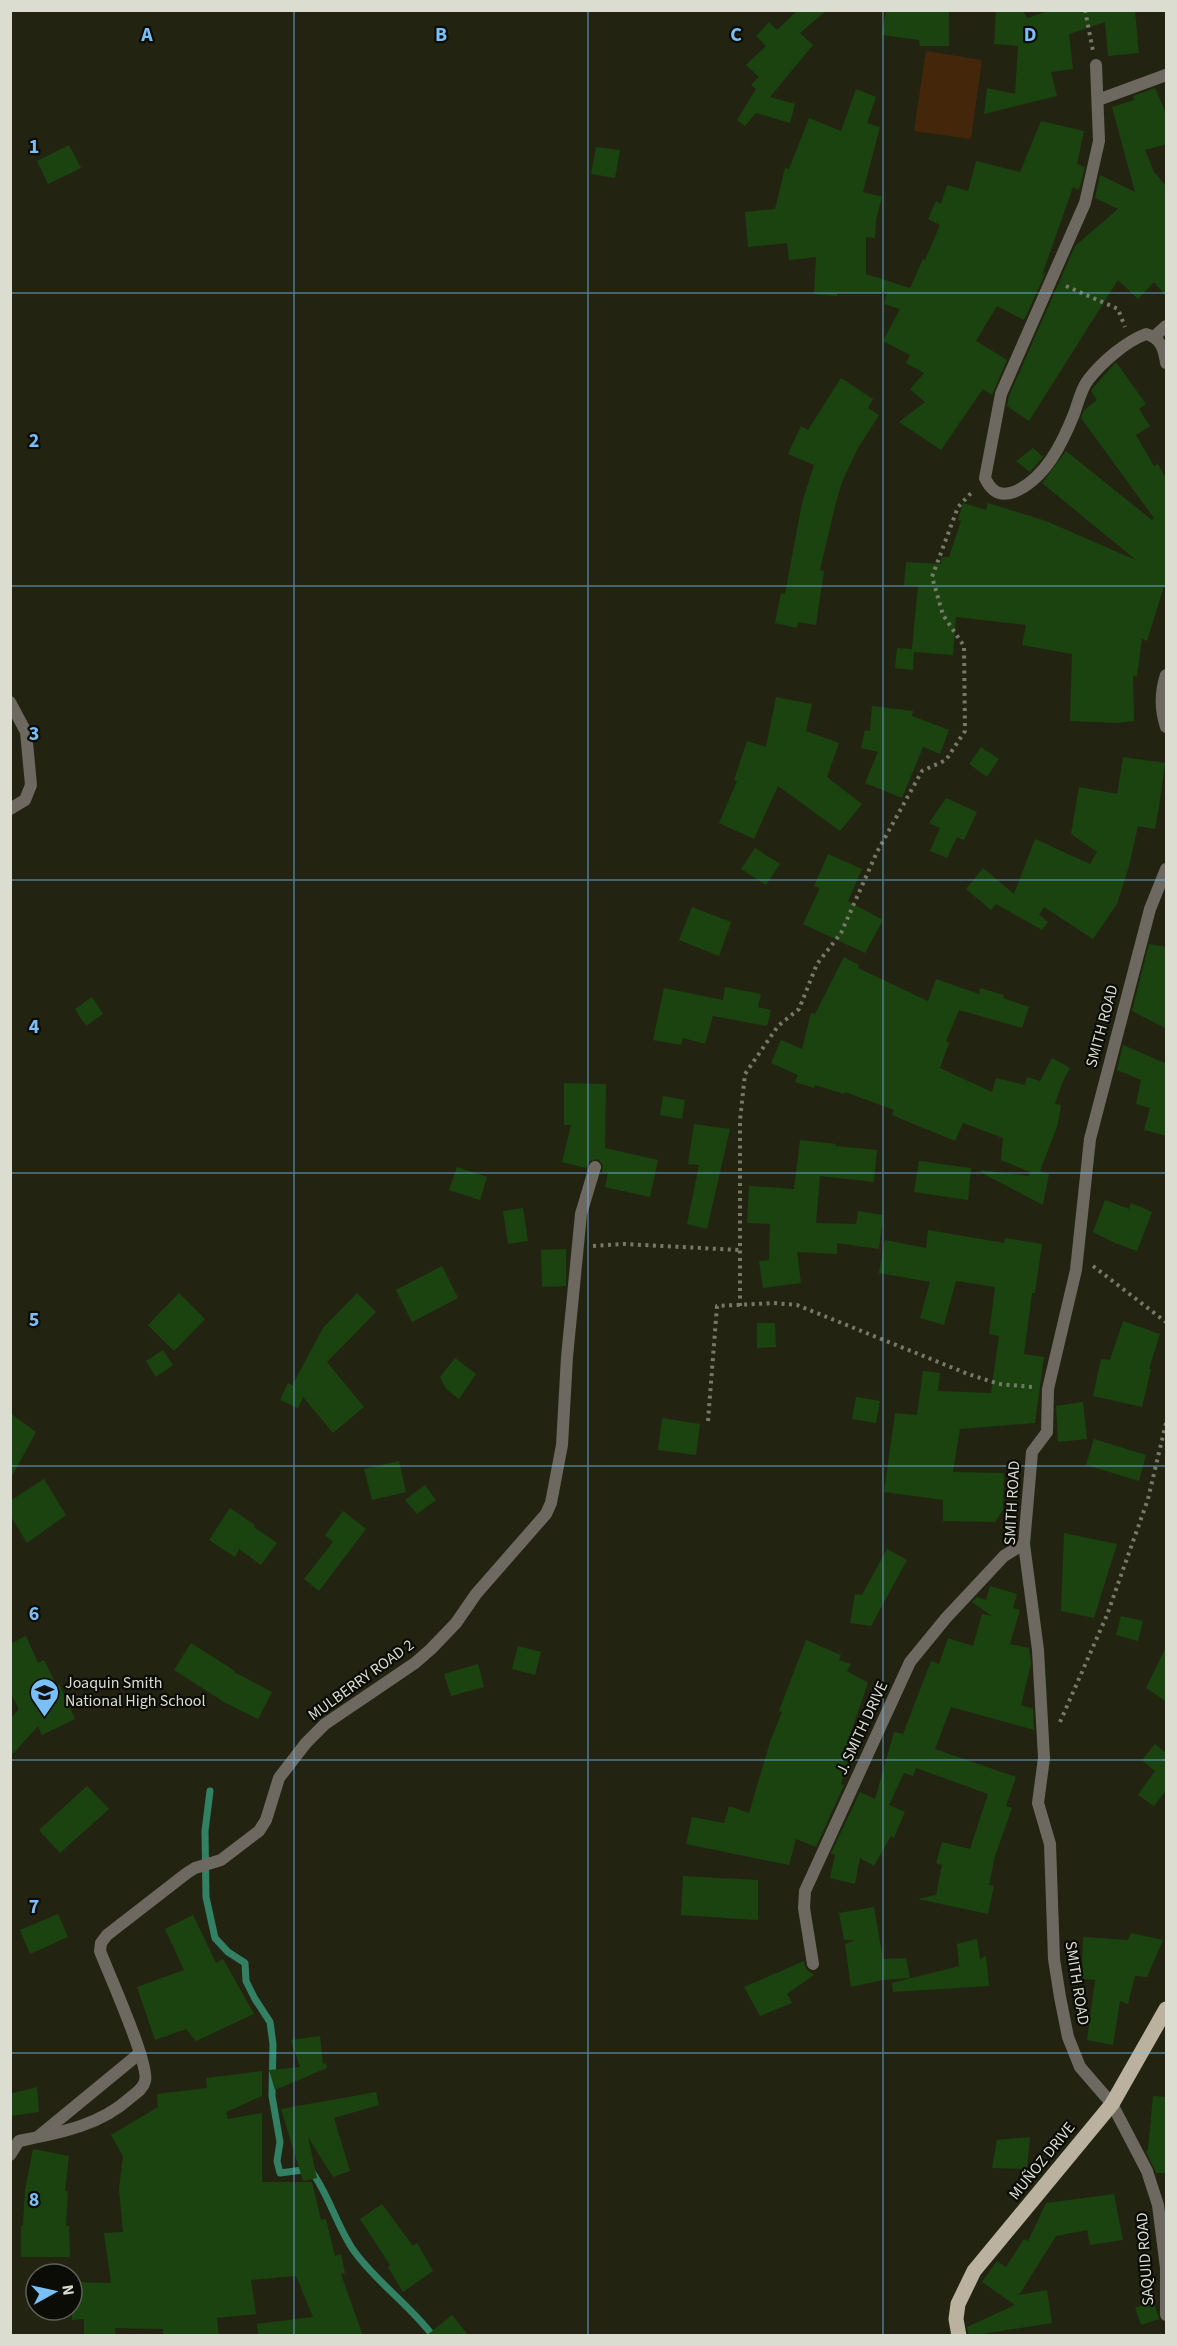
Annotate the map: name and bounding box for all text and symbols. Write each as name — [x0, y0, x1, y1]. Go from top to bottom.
text: A — [140, 21, 153, 49]
text: B — [435, 21, 447, 49]
text: C — [730, 21, 742, 49]
text: D — [1024, 21, 1036, 49]
text: 1 — [29, 133, 39, 161]
text: 2 — [29, 427, 39, 455]
text: 3 — [29, 720, 39, 748]
street label: SMITH ROAD — [1080, 982, 1124, 1070]
text: 4 — [29, 1013, 40, 1041]
text: 5 — [29, 1306, 39, 1334]
street label: SMITH ROAD — [999, 1460, 1025, 1546]
text: 6 — [29, 1600, 39, 1628]
street label: MULBERRY ROAD 2 — [304, 1634, 418, 1726]
place label: Joaquin Smith National High School — [65, 1672, 206, 1712]
school or university icon: Joaquin Smith National High School — [28, 1676, 60, 1718]
street label: J. SMITH DRIVE — [831, 1678, 893, 1778]
text: 7 — [29, 1893, 39, 1921]
street label: SMITH ROAD — [1060, 1939, 1095, 2027]
street label: MUÑOZ DRIVE — [1004, 2117, 1080, 2205]
text: 8 — [29, 2186, 39, 2214]
street label: SAQUID ROAD — [1131, 2212, 1159, 2306]
north arrow — [24, 2262, 84, 2322]
text: N — [56, 2283, 79, 2297]

